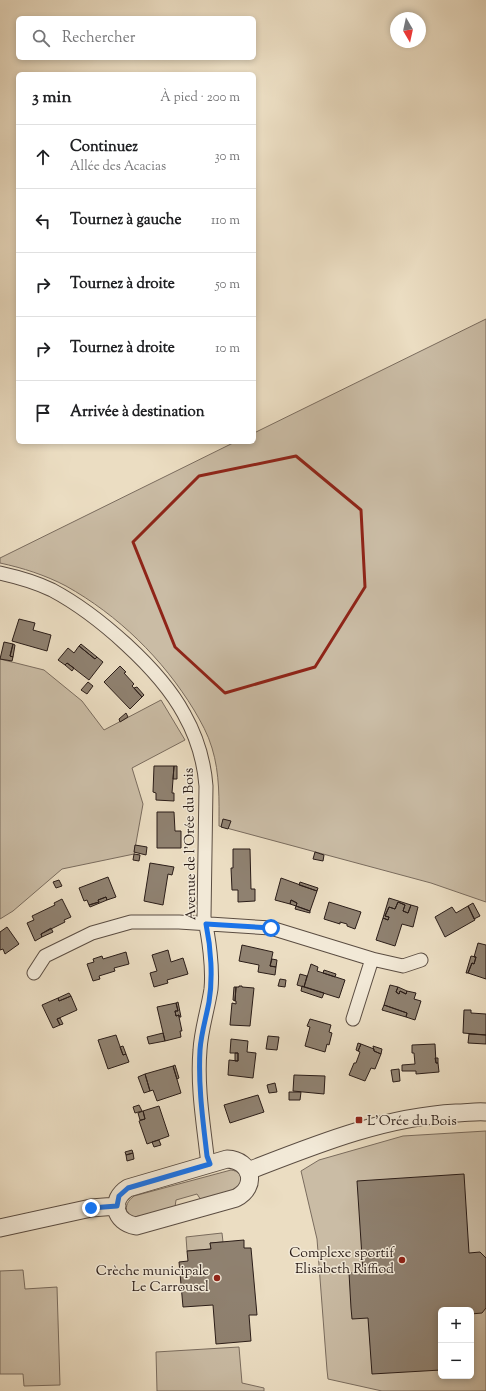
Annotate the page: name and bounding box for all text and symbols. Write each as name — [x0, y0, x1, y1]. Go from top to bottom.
north arrow — [390, 12, 426, 48]
search box — [16, 16, 256, 60]
icon: search — [30, 27, 52, 49]
text: Rechercher — [62, 28, 135, 49]
text: 3 min — [32, 86, 71, 110]
text: À pied · 200 m — [160, 89, 240, 107]
text: Continuez — [70, 137, 138, 158]
icon: ahead — [32, 146, 54, 168]
text: 30 m — [214, 148, 240, 166]
text: Allée des Acacias — [70, 158, 166, 176]
icon: left — [32, 210, 54, 232]
text: Tournez à gauche — [70, 210, 181, 231]
text: 110 m — [211, 212, 240, 230]
icon: right — [32, 274, 54, 296]
text: Tournez à droite — [70, 274, 175, 295]
text: 50 m — [215, 276, 240, 294]
icon: right — [32, 338, 54, 360]
text: Tournez à droite — [70, 338, 175, 359]
text: 10 m — [215, 340, 240, 358]
icon: arrive — [32, 402, 54, 424]
text: Arrivée à destination — [70, 402, 205, 423]
street label: Avenue de l'Orée du Bois — [180, 768, 202, 920]
route start — [262, 919, 280, 937]
place label: L'Orée du Bois — [367, 1112, 457, 1132]
marker: L'Orée du Bois — [354, 1115, 364, 1125]
route end — [82, 1199, 100, 1217]
place label: Complexe sportif Elisabeth Riffiod — [289, 1244, 395, 1280]
marker: Complexe sportif Elisabeth Riffiod — [397, 1255, 407, 1265]
place label: Crèche municipale Le Carrousel — [96, 1262, 209, 1298]
marker: Crèche municipale Le Carrousel — [212, 1273, 222, 1283]
map controls — [438, 1307, 474, 1379]
button: + — [438, 1307, 474, 1343]
button: − — [438, 1343, 474, 1379]

